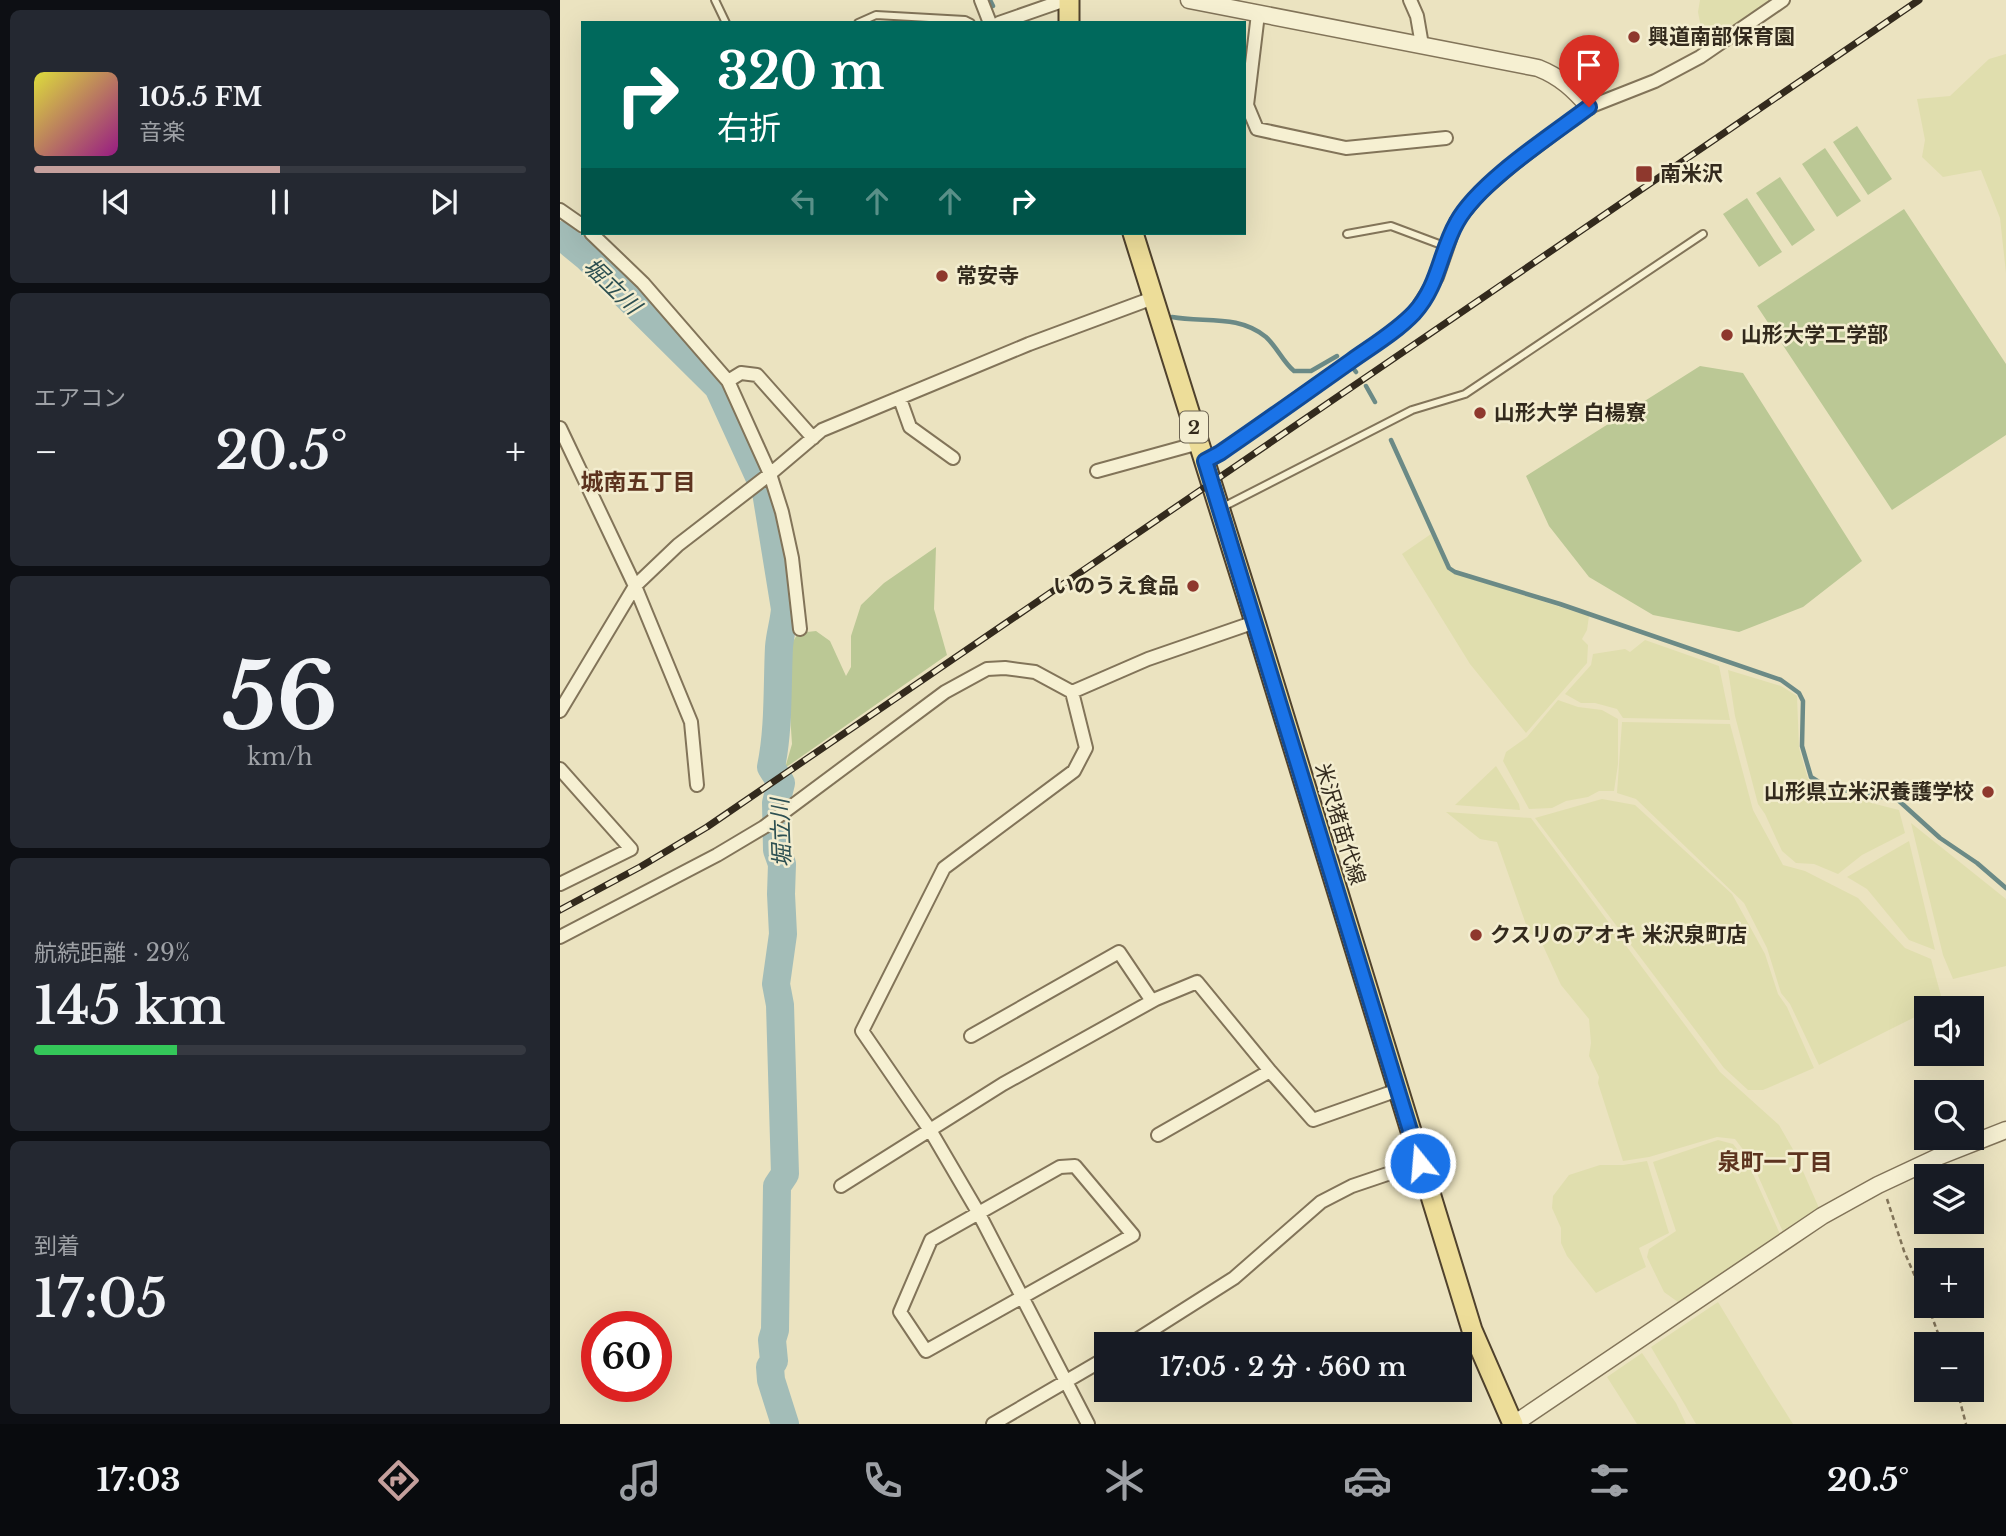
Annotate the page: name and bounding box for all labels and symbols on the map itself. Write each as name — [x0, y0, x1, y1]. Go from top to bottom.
place label: 興道南部保育園 — [1648, 24, 1795, 50]
marker: 興道南部保育園 — [1626, 29, 1642, 45]
pin — [1559, 35, 1619, 107]
place label: 南米沢 — [1660, 161, 1723, 187]
marker: 南米沢 — [1634, 164, 1654, 184]
water label: 堀立川 — [577, 252, 649, 322]
place label: 常安寺 — [956, 263, 1019, 289]
marker: 常安寺 — [934, 268, 950, 284]
place label: 山形大学工学部 — [1741, 322, 1888, 348]
marker: 山形大学工学部 — [1719, 327, 1735, 343]
place label: 山形大学 白楊寮 — [1494, 400, 1647, 426]
marker: 山形大学 白楊寮 — [1472, 405, 1488, 421]
road number: 2 — [1180, 412, 1208, 442]
district label: 城南五丁目 — [581, 468, 696, 496]
place label: いのうえ食品 — [1053, 573, 1179, 599]
marker: いのうえ食品 — [1185, 578, 1201, 594]
street label: 米沢猪苗代線 — [1309, 760, 1371, 888]
place label: 山形県立米沢養護学校 — [1764, 779, 1974, 805]
marker: 山形県立米沢養護学校 — [1980, 784, 1996, 800]
water label: 堀立川 — [766, 795, 796, 868]
place label: クスリのアオキ 米沢泉町店 — [1490, 922, 1747, 948]
marker: クスリのアオキ 米沢泉町店 — [1468, 927, 1484, 943]
position arrow — [1383, 1126, 1457, 1200]
district label: 泉町一丁目 — [1718, 1148, 1833, 1176]
speed limit sign: 60 — [581, 1311, 672, 1402]

